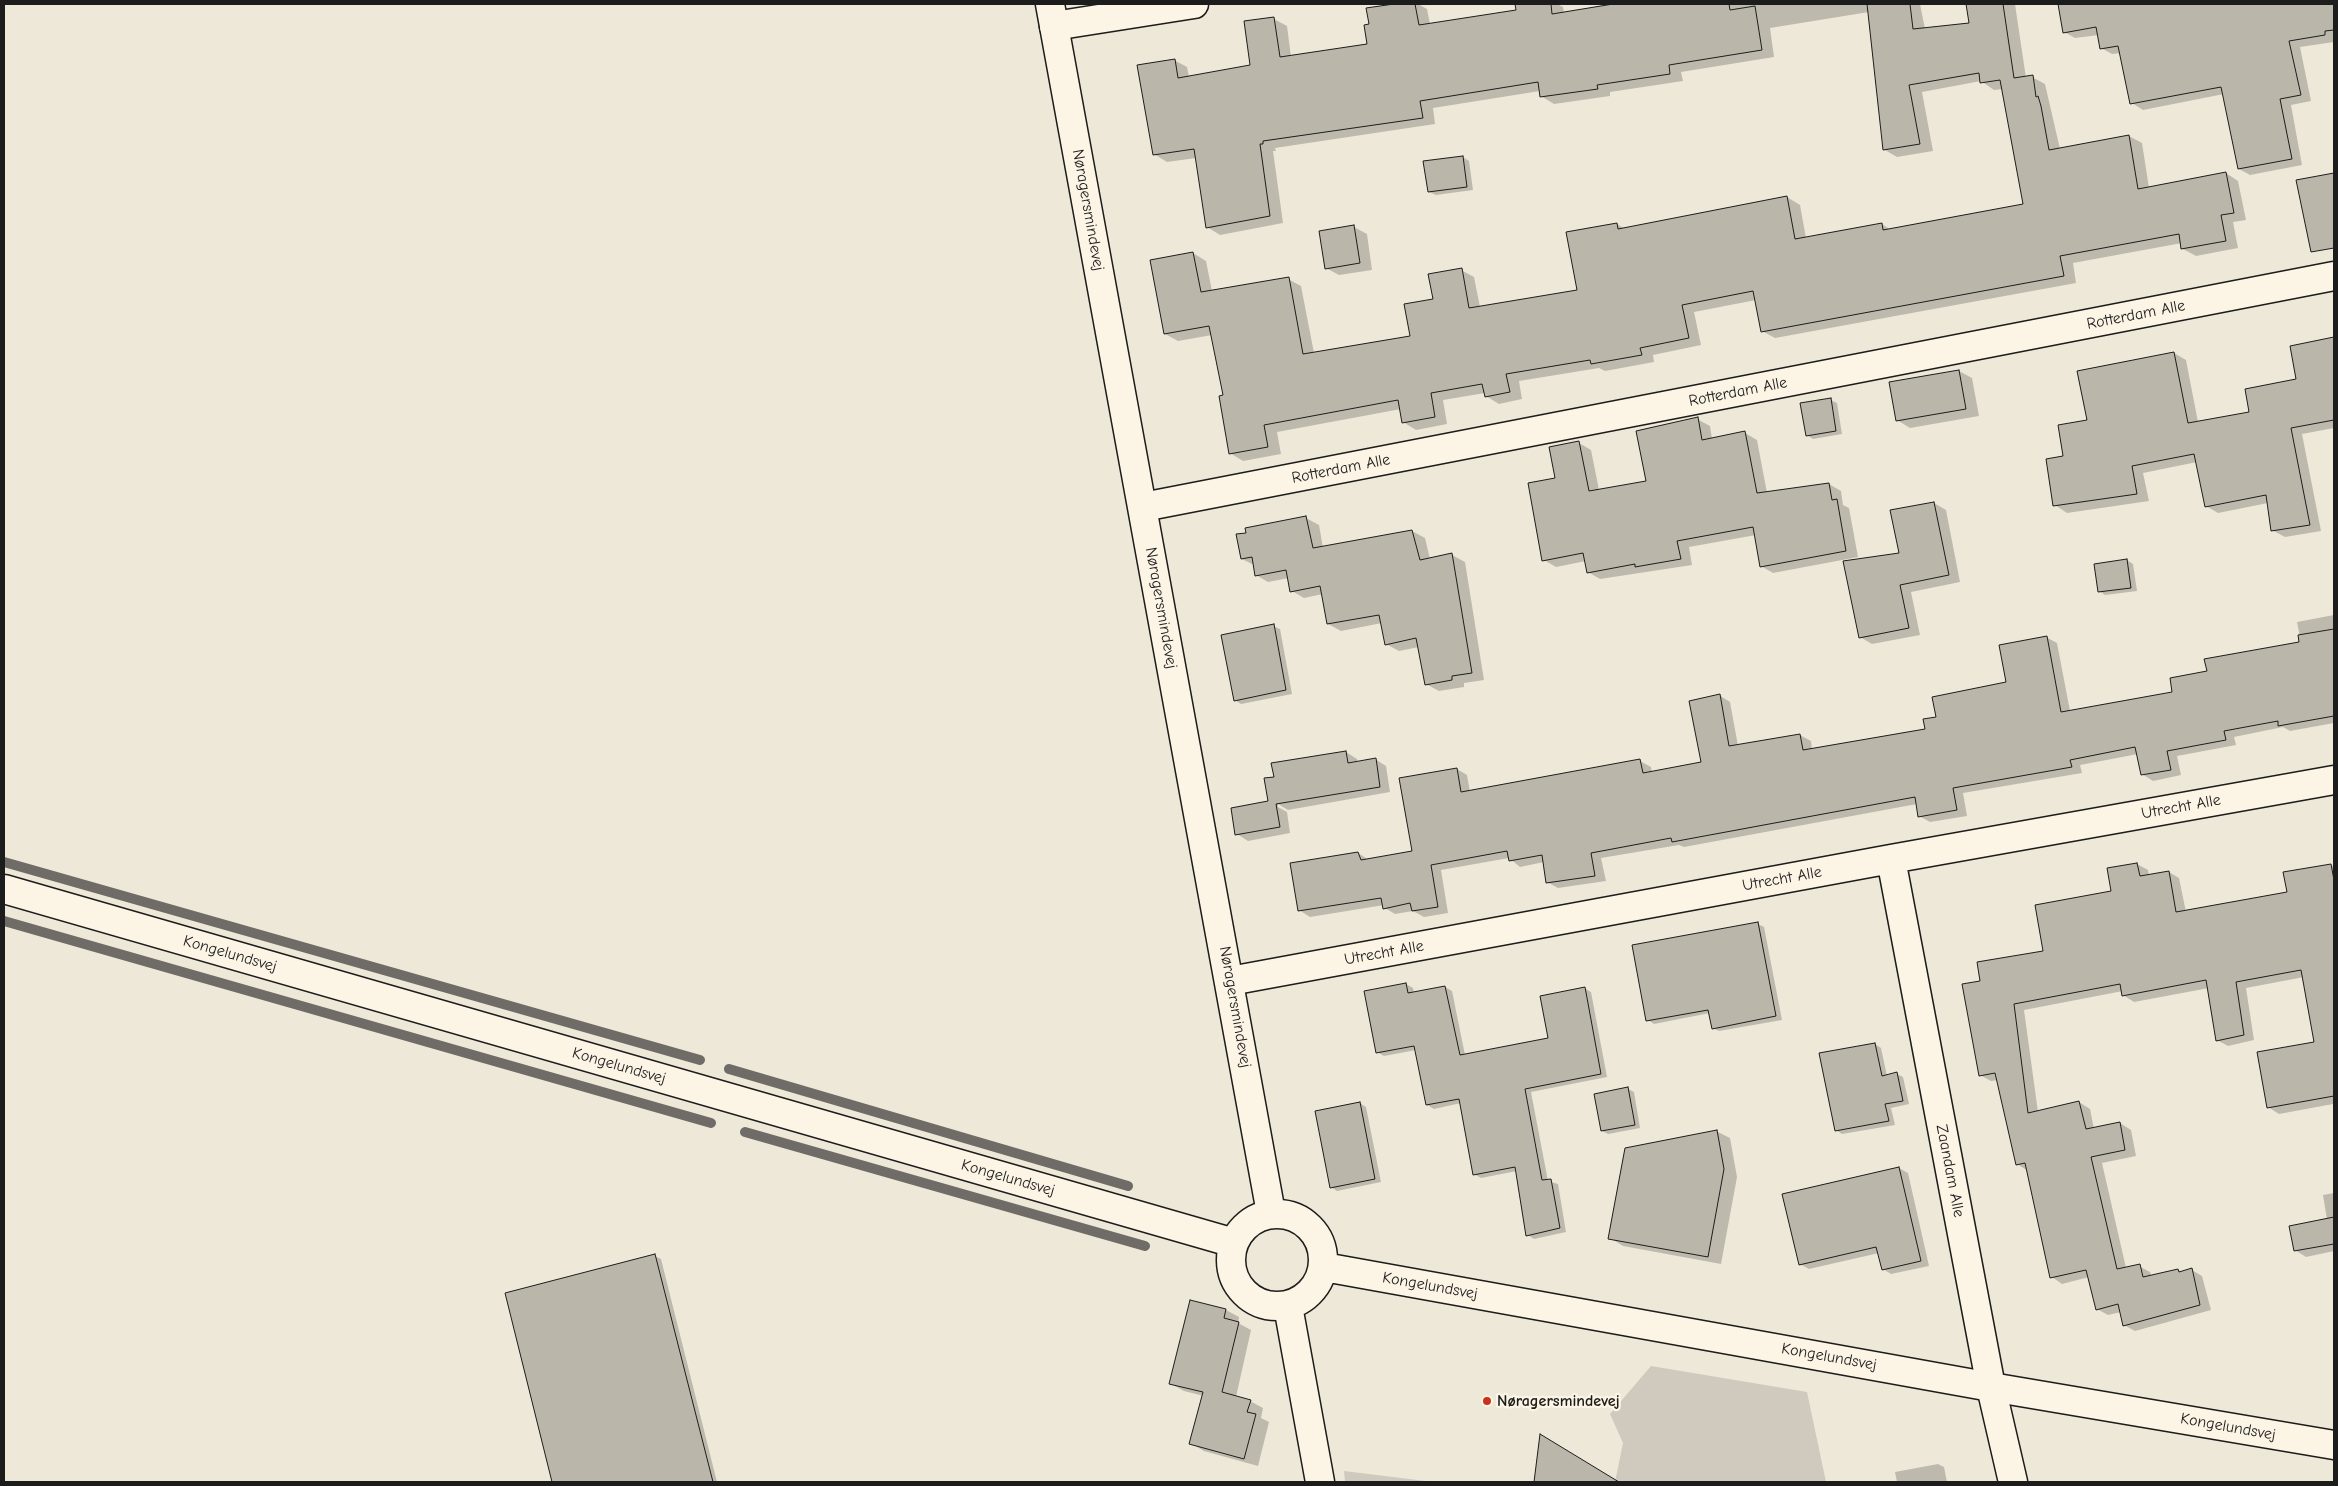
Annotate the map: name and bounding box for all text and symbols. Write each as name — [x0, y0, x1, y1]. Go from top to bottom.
street label: Nøragersmindevej — [1068, 148, 1108, 272]
street label: Rotterdam Alle — [2085, 296, 2187, 334]
street label: Rotterdam Alle — [1687, 373, 1789, 411]
street label: Rotterdam Alle — [1290, 450, 1392, 488]
street label: Nøragersmindevej — [1141, 546, 1181, 670]
street label: Utrecht Alle — [2140, 791, 2222, 823]
street label: Utrecht Alle — [1741, 863, 1823, 895]
street label: Kongelundsvej — [181, 931, 279, 977]
street label: Utrecht Alle — [1343, 937, 1425, 969]
street label: Nøragersmindevej — [1215, 945, 1255, 1069]
street label: Kongelundsvej — [570, 1043, 668, 1089]
street label: Zaandam Alle — [1932, 1123, 1968, 1219]
street label: Kongelundsvej — [959, 1155, 1057, 1201]
street label: Kongelundsvej — [1381, 1268, 1479, 1304]
street label: Kongelundsvej — [1780, 1339, 1878, 1375]
place label: Nøragersmindevej — [1497, 1391, 1620, 1411]
marker: Nøragersmindevej — [1481, 1395, 1493, 1407]
street label: Kongelundsvej — [2179, 1409, 2277, 1445]

